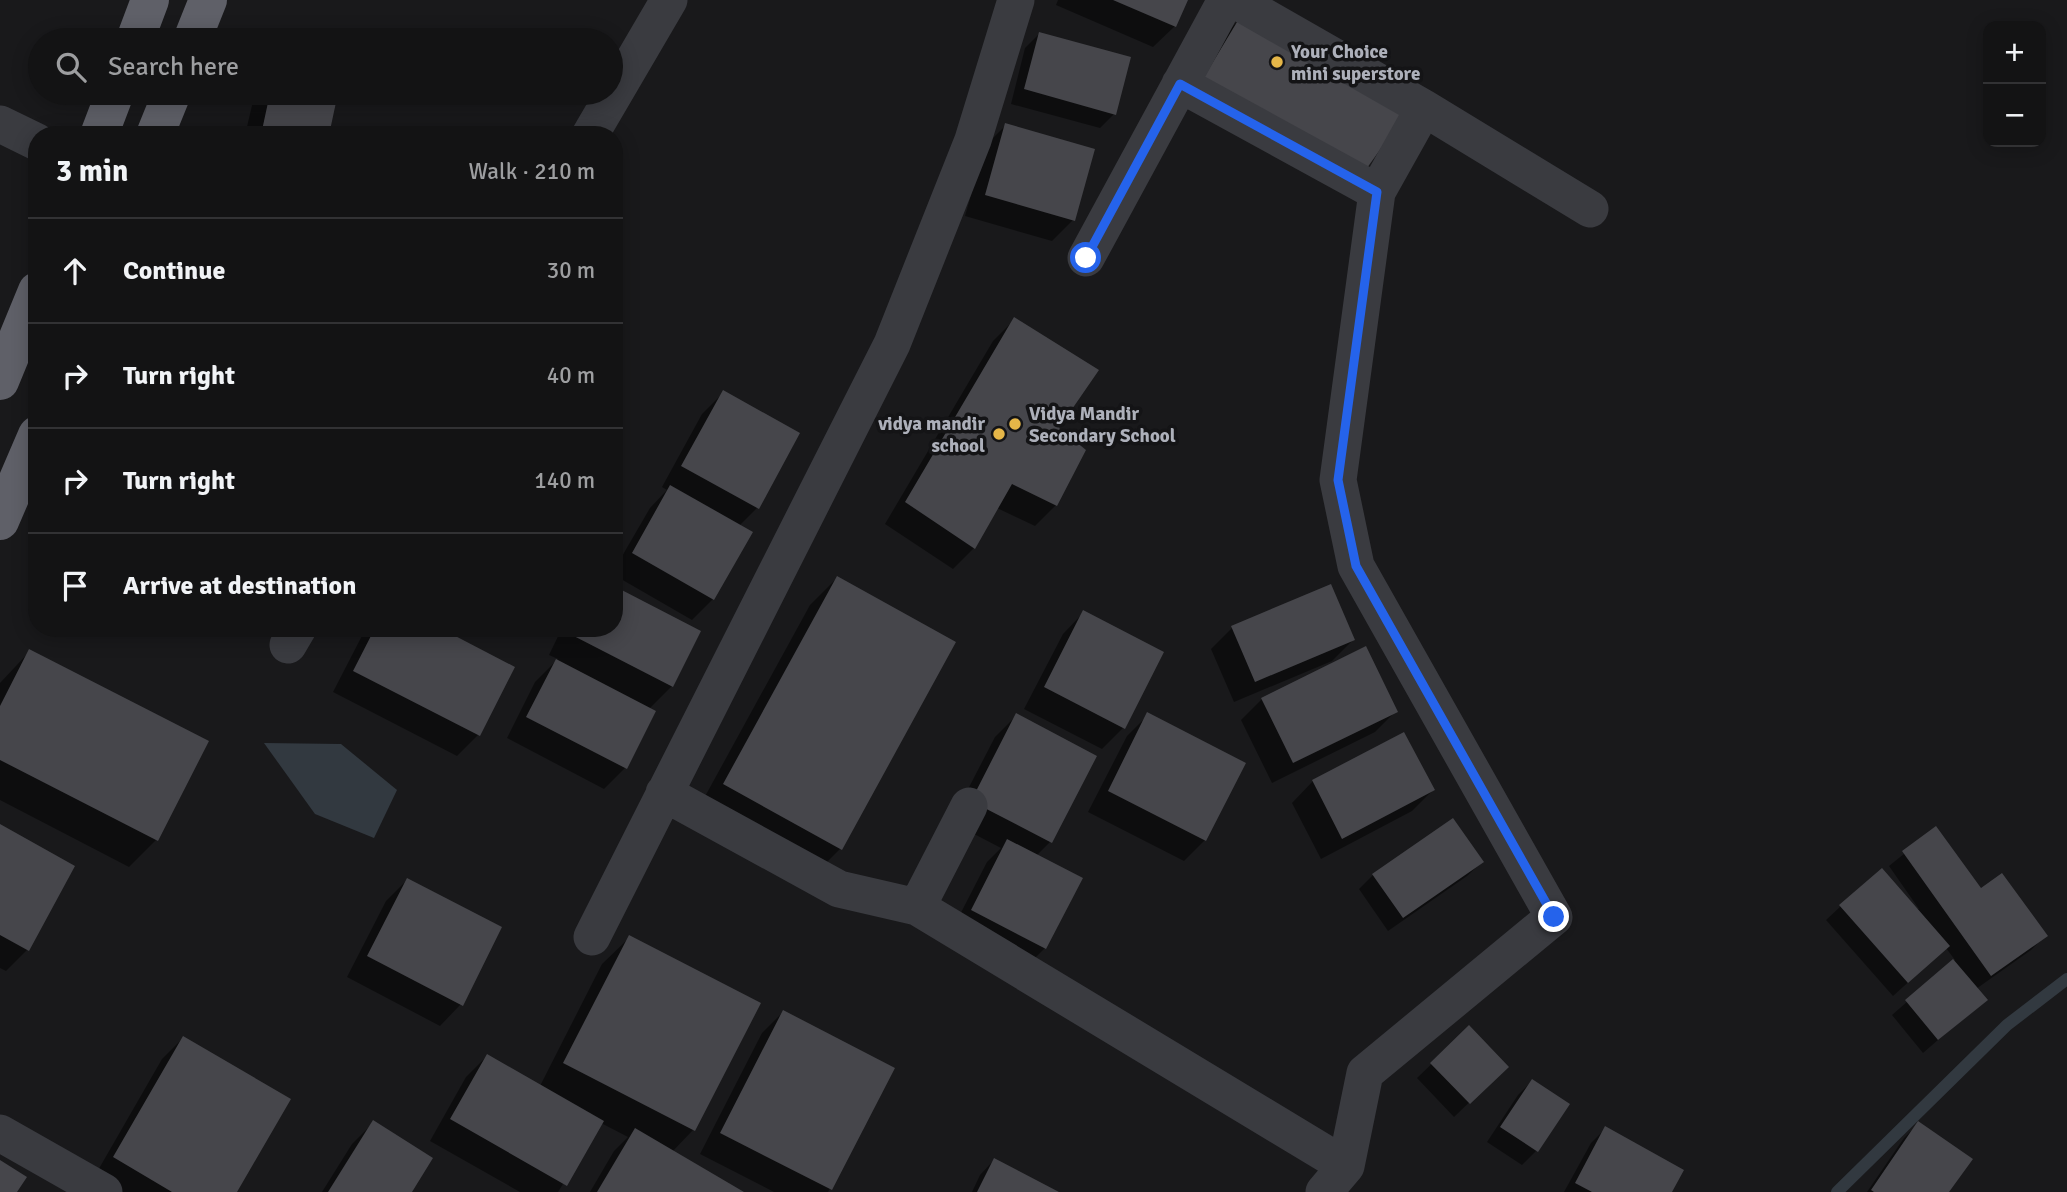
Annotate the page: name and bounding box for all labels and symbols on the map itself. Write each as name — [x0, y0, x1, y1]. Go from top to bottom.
place label: Your Choice mini superstore — [1290, 40, 1420, 86]
marker: Your Choice mini superstore — [1269, 54, 1285, 70]
route start — [1070, 242, 1101, 273]
place label: Vidya Mandir Secondary School — [1029, 402, 1176, 448]
place label: vidya mandir school — [877, 412, 985, 458]
marker: Vidya Mandir Secondary School — [1007, 416, 1023, 432]
marker: vidya mandir school — [991, 426, 1007, 442]
route end — [1538, 901, 1569, 932]

